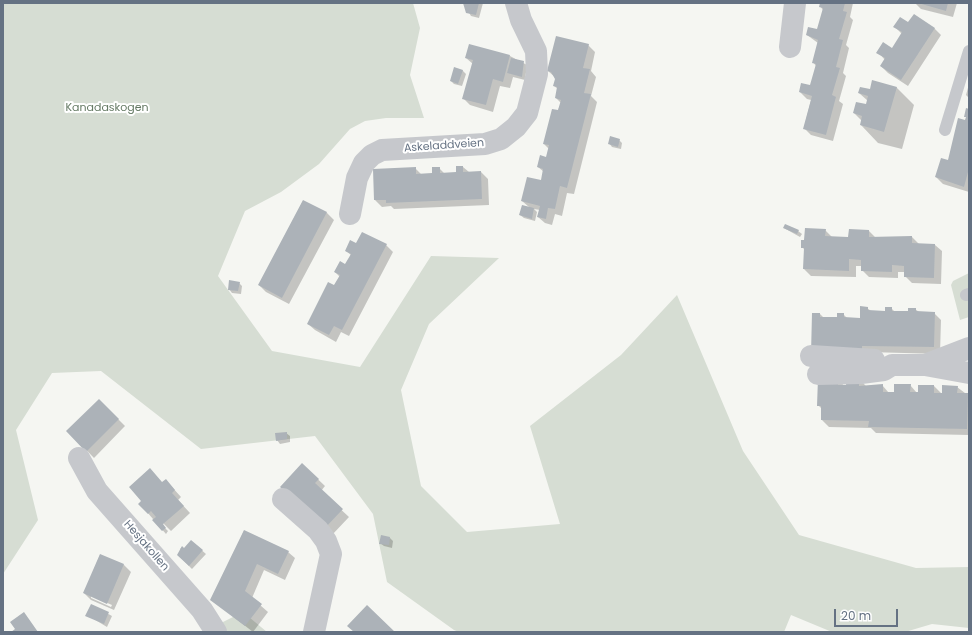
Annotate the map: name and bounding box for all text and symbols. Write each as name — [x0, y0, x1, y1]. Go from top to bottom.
park label: Kanadaskogen — [65, 101, 149, 115]
street label: Askeladdveien — [404, 137, 484, 155]
street label: Hesjakollen — [121, 518, 171, 574]
scale bar — [836, 601, 900, 627]
text: 20 m — [841, 607, 871, 624]

